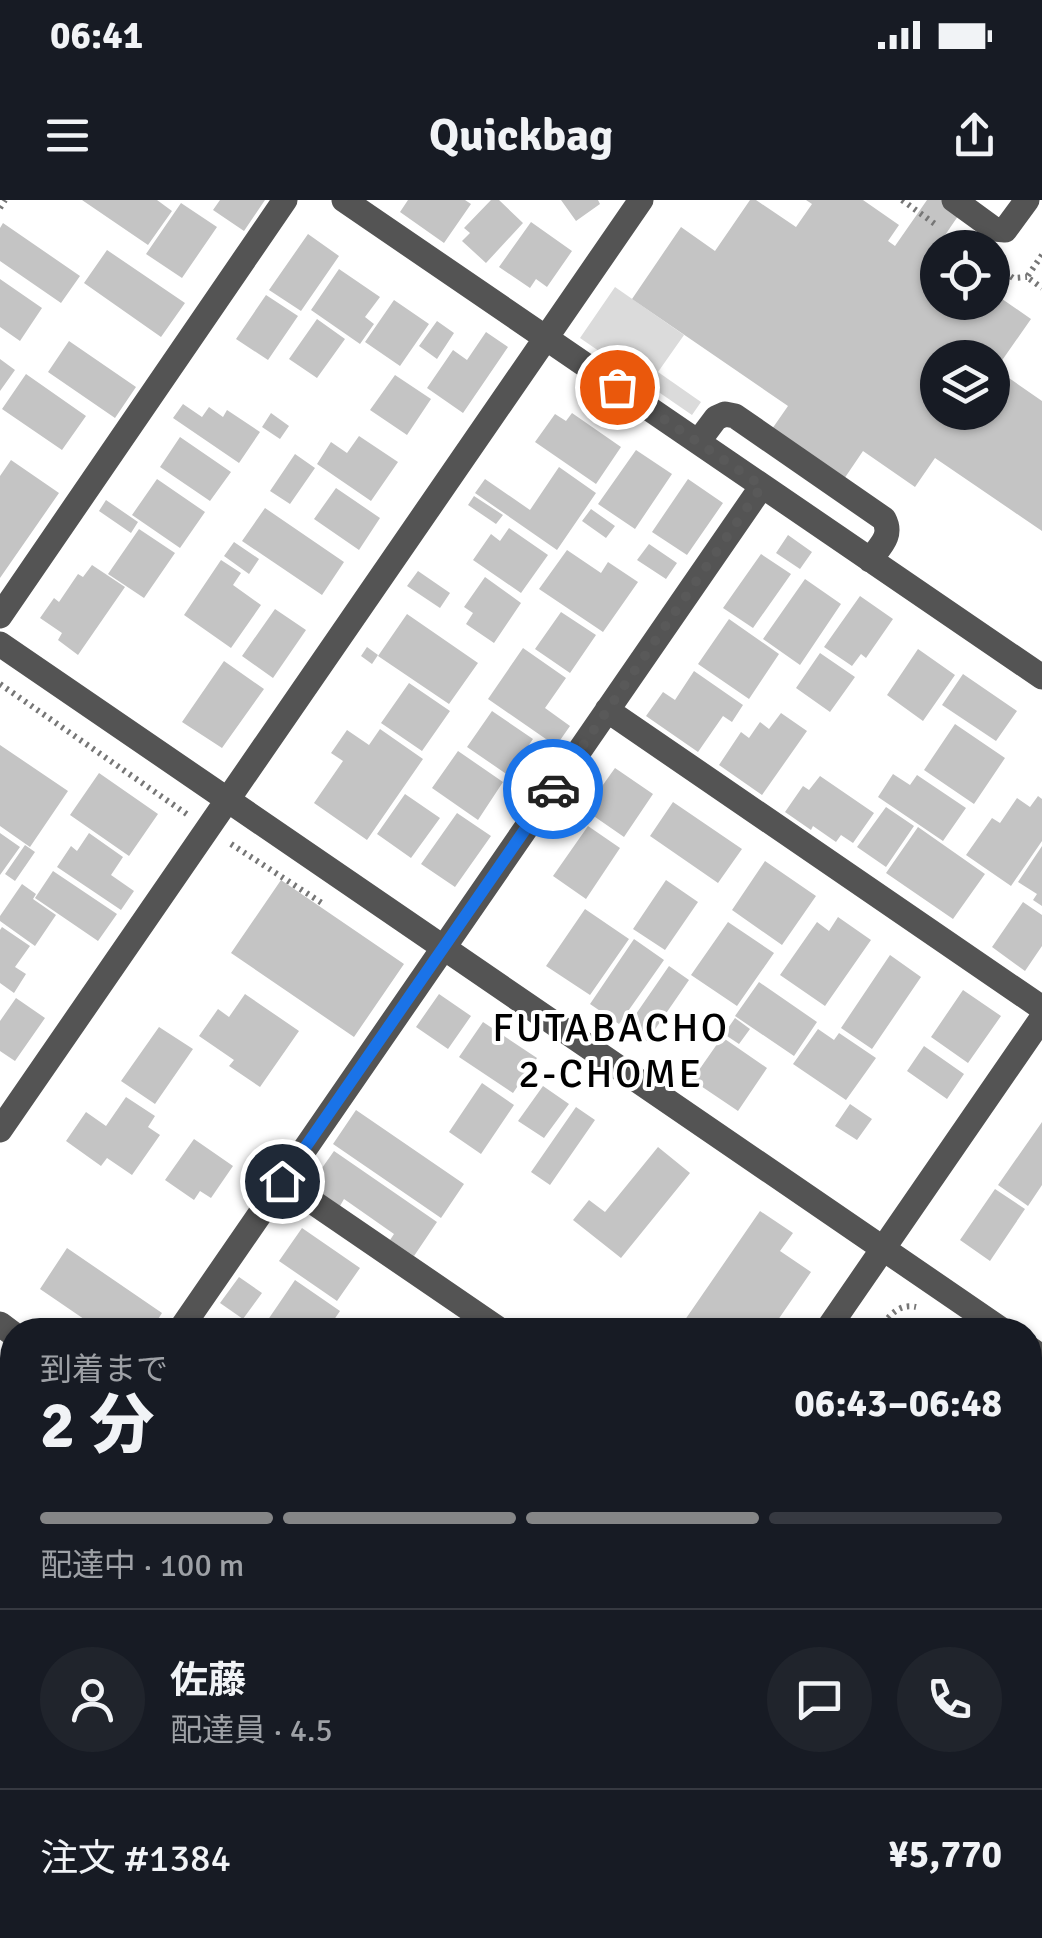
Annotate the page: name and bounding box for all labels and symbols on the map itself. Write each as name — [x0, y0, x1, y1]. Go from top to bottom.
pin — [575, 345, 660, 430]
courier — [503, 739, 603, 839]
district label: FUTABACHO 2-CHOME — [492, 1003, 730, 1099]
pin — [240, 1139, 325, 1224]

